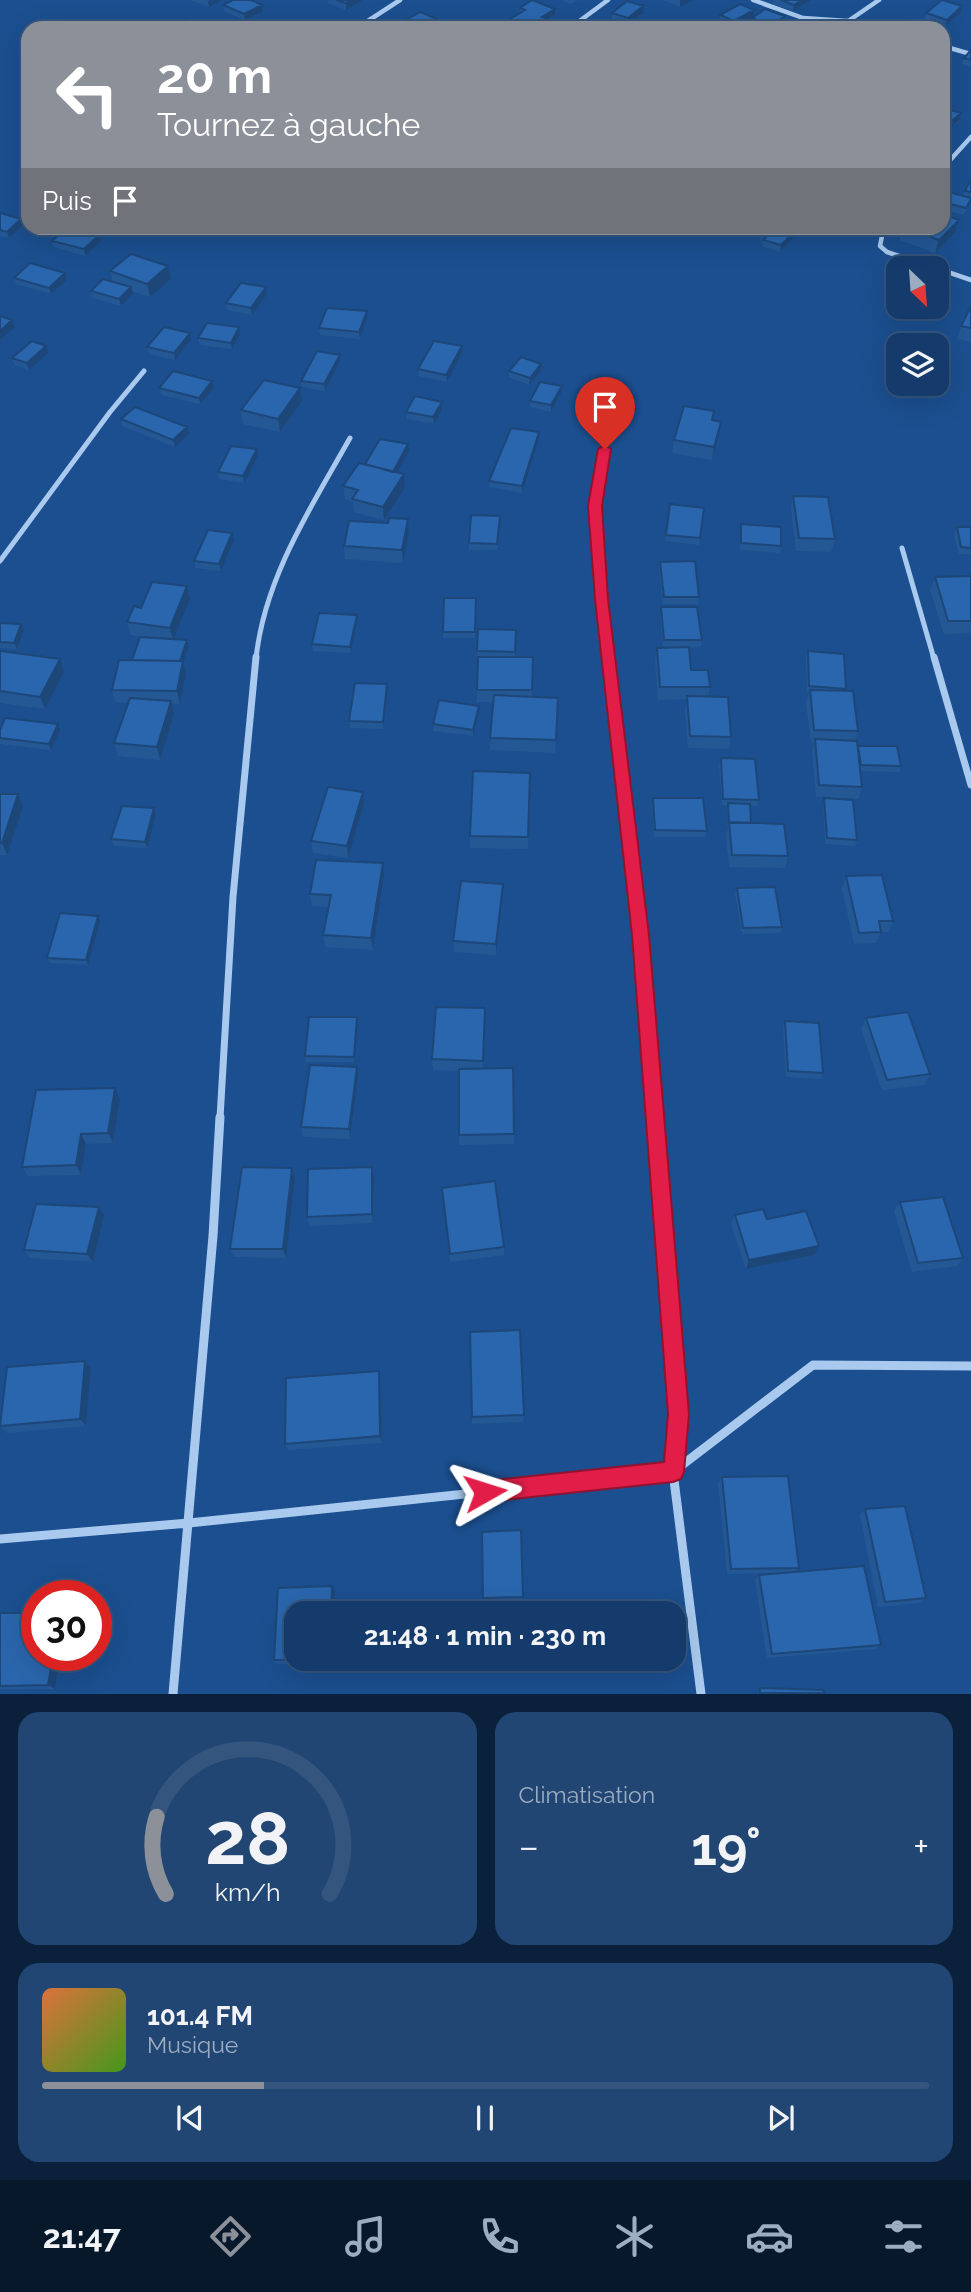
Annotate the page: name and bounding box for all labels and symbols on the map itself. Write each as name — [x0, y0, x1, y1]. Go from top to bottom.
north arrow — [886, 256, 948, 318]
pin — [575, 377, 635, 449]
position arrow — [448, 1455, 522, 1529]
speed limit sign: 30 — [21, 1580, 112, 1671]

